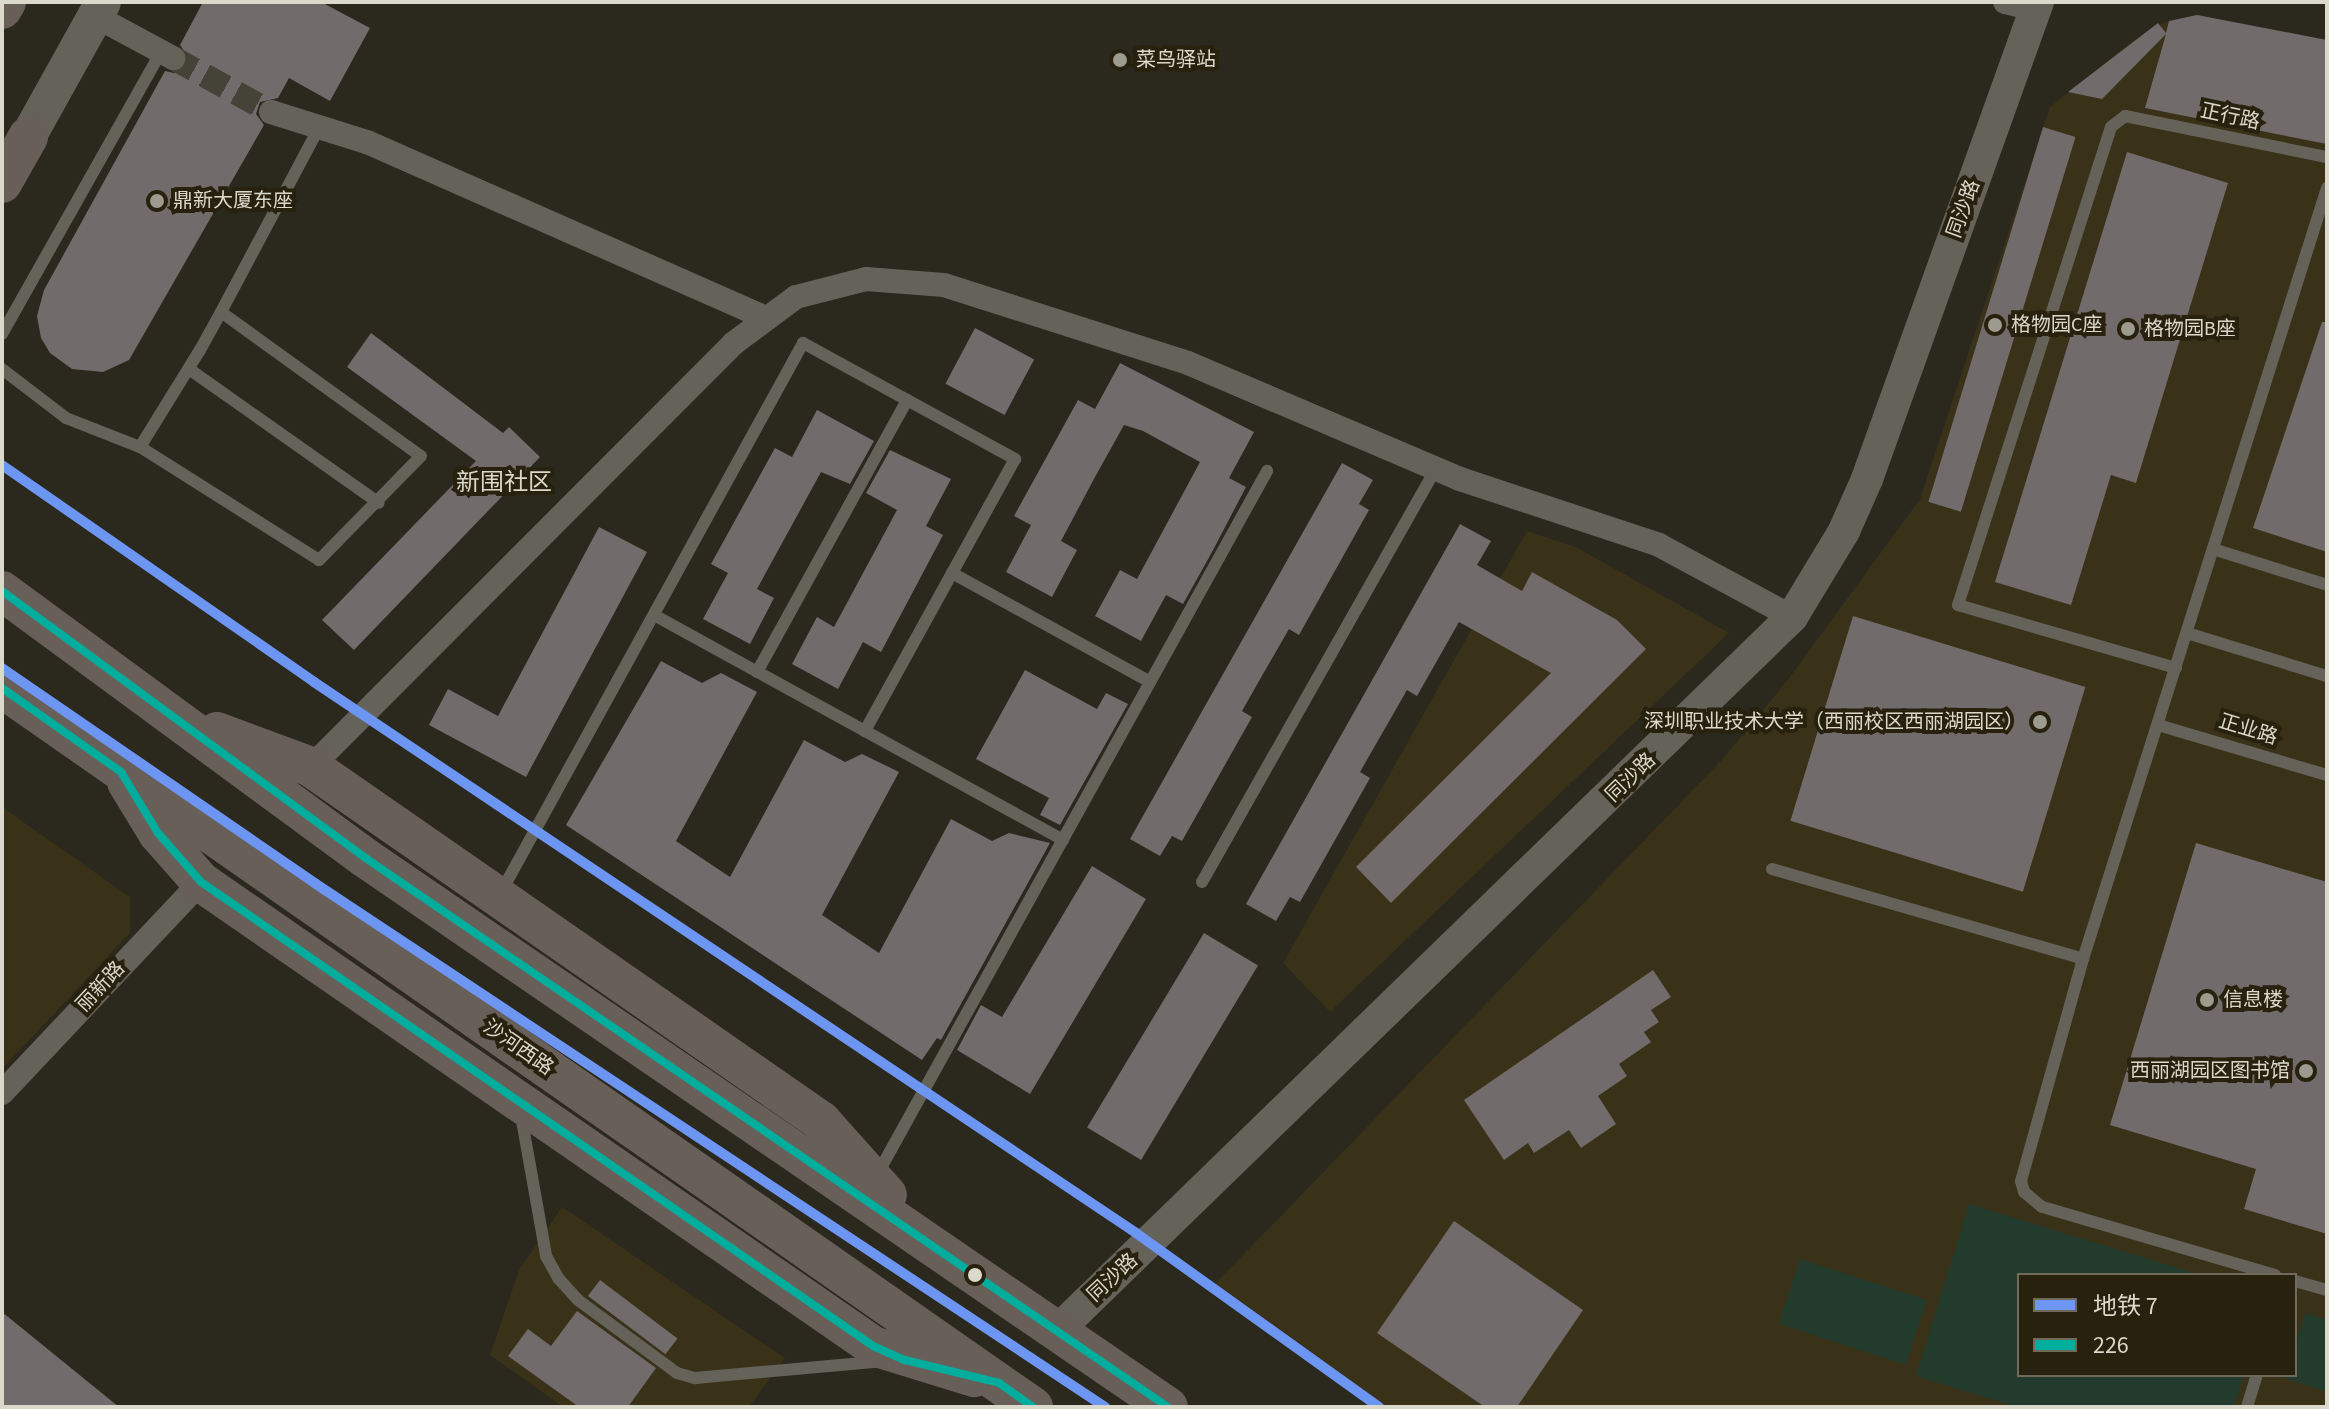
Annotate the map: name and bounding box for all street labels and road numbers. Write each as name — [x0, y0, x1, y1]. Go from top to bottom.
street label: 正行路 — [2198, 99, 2262, 135]
street label: 同沙路 — [1942, 177, 1986, 241]
street label: 正业路 — [2216, 710, 2280, 750]
street label: 同沙路 — [1601, 749, 1661, 807]
street label: 丽新路 — [72, 957, 130, 1017]
street label: 沙河西路 — [478, 1015, 558, 1081]
street label: 同沙路 — [1083, 1249, 1143, 1307]

